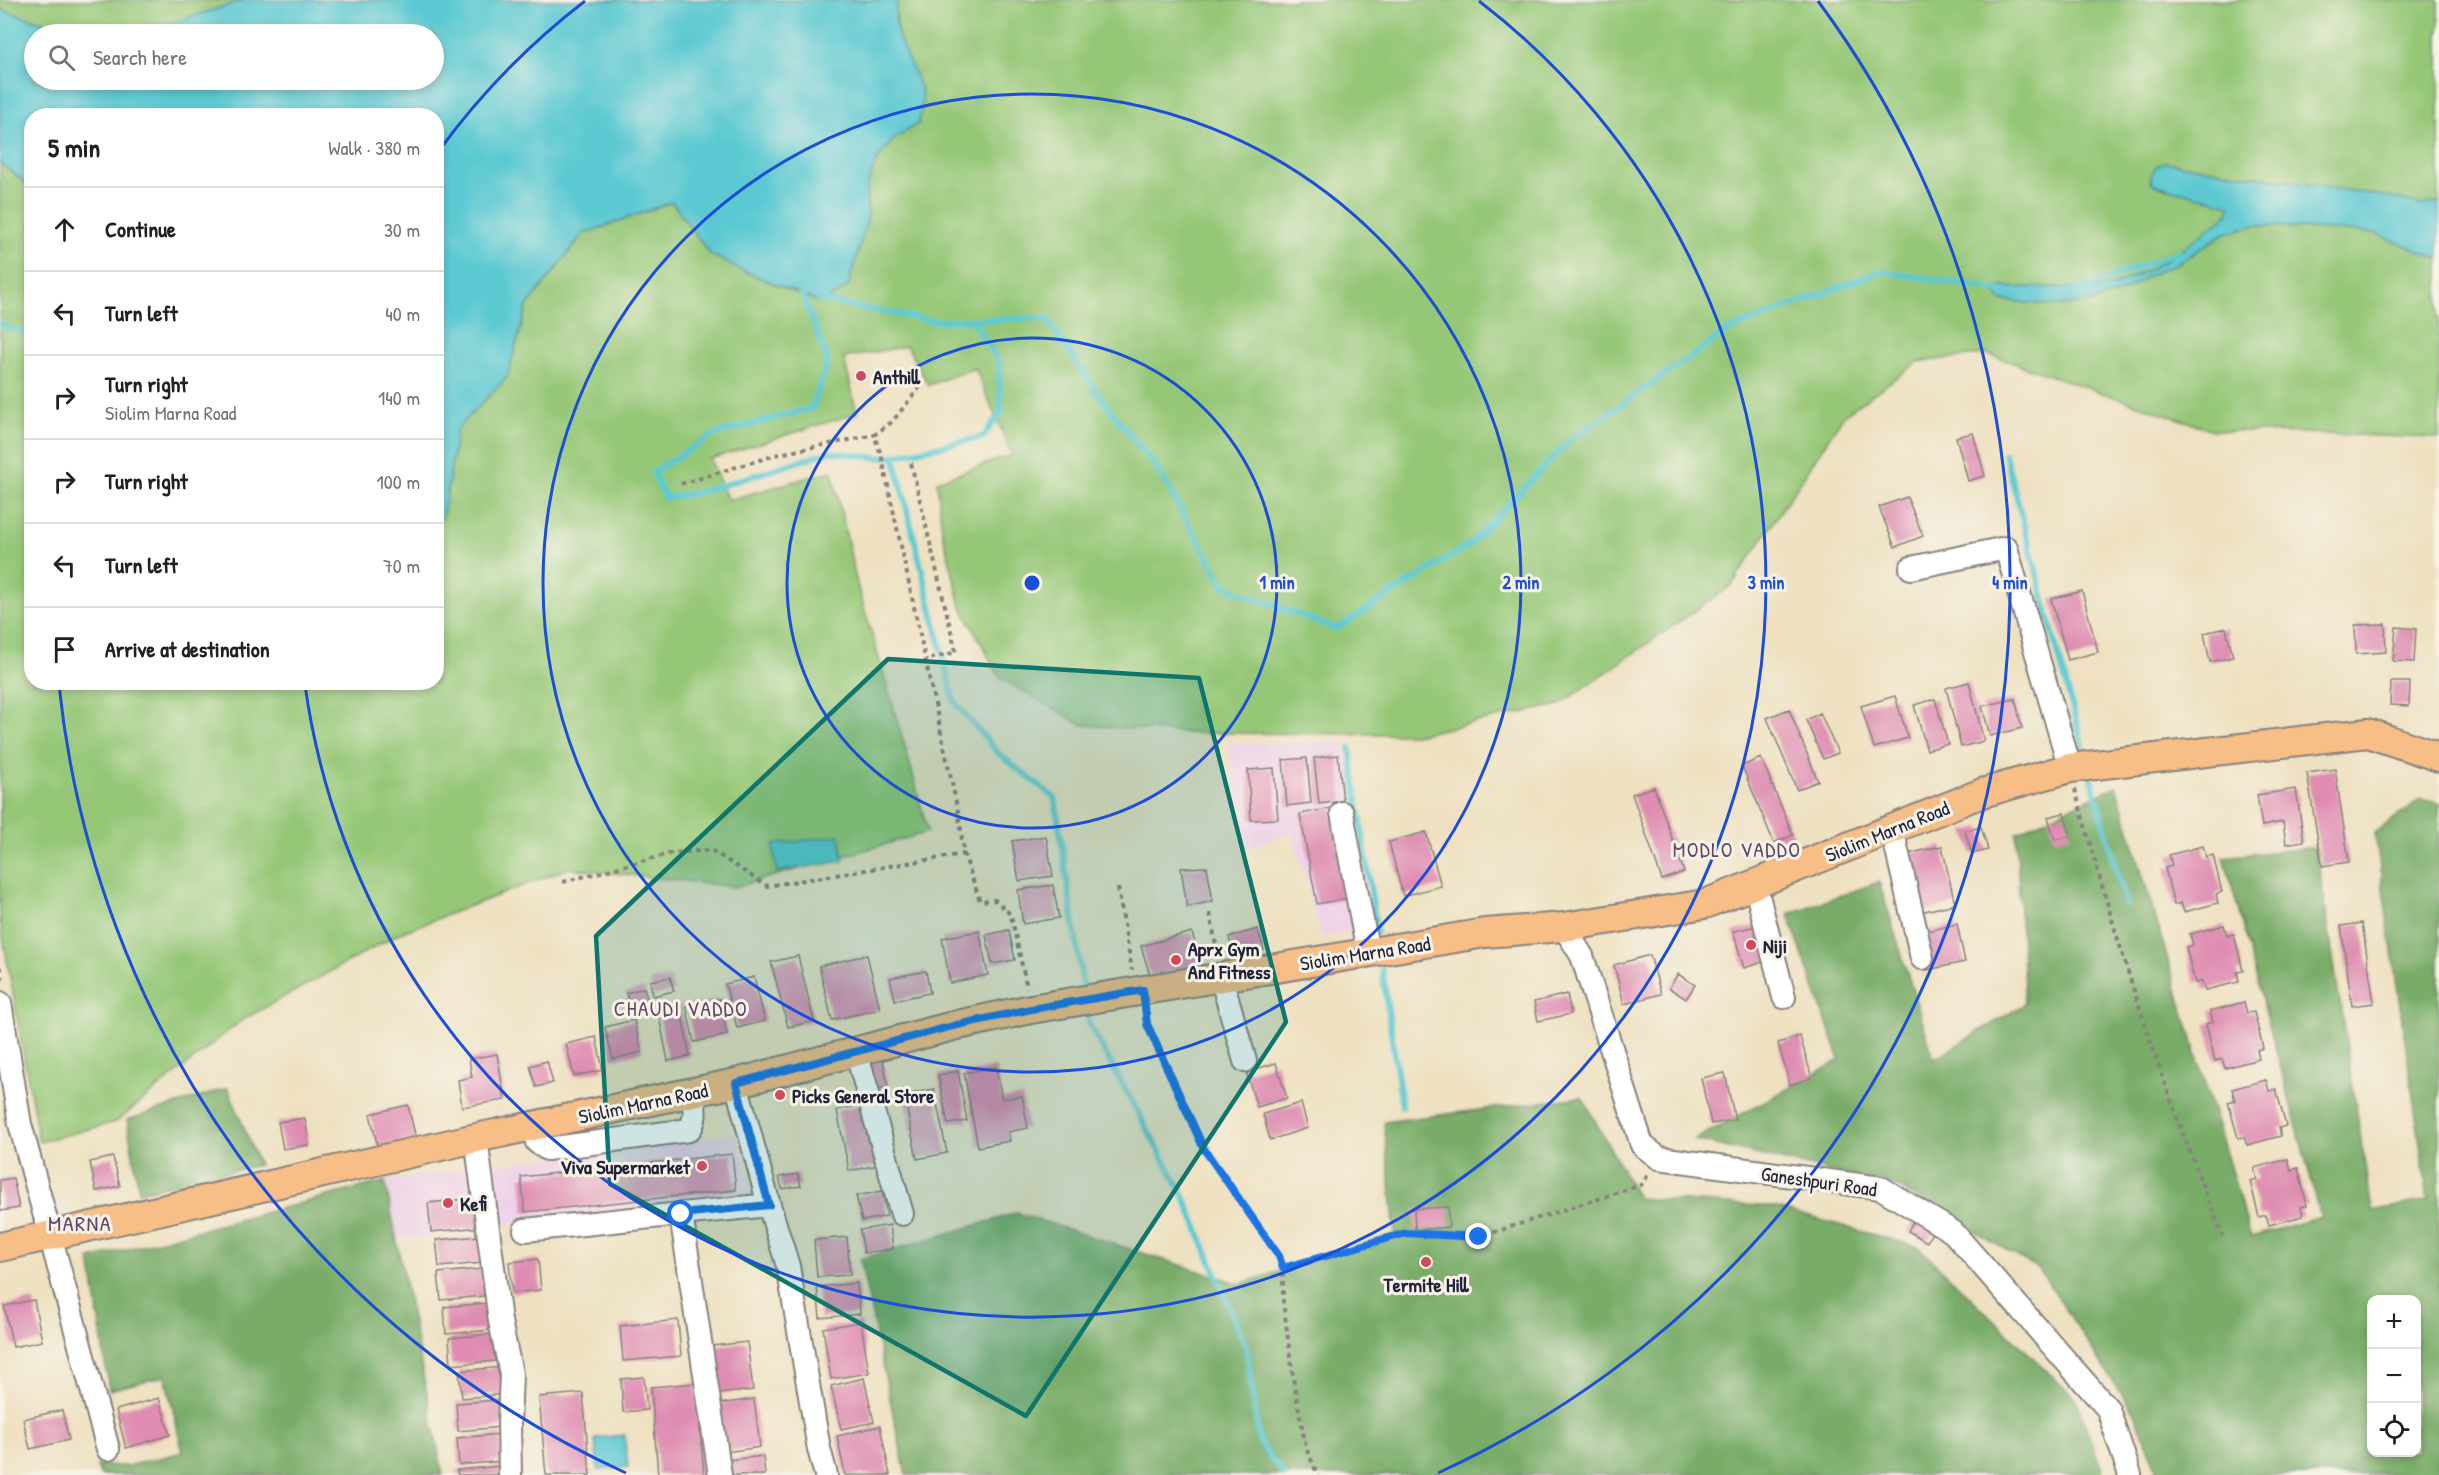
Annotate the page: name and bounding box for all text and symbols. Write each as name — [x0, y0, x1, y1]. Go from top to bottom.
search box — [24, 24, 444, 90]
icon: search — [45, 41, 78, 74]
text: Search here — [93, 42, 187, 72]
text: 5 min — [48, 130, 100, 165]
text: Walk · 380 m — [328, 134, 420, 161]
icon: ahead — [48, 213, 81, 246]
text: Continue — [105, 214, 176, 244]
text: 30 m — [384, 216, 420, 243]
icon: left — [48, 297, 81, 330]
text: Turn left — [105, 298, 178, 328]
text: 40 m — [385, 300, 420, 327]
place label: Anthill — [873, 363, 922, 390]
text: Turn right — [105, 369, 188, 399]
marker: Anthill — [854, 369, 868, 383]
icon: right — [48, 381, 81, 414]
text: 140 m — [378, 384, 420, 411]
text: Siolim Marna Road — [105, 399, 236, 426]
icon: right — [48, 465, 81, 498]
text: Turn right — [105, 466, 188, 496]
text: 100 m — [377, 468, 420, 495]
icon: left — [48, 549, 81, 582]
text: Turn left — [105, 550, 178, 580]
text: 70 m — [383, 552, 420, 579]
text: 1 min — [1259, 570, 1295, 595]
text: 2 min — [1503, 570, 1539, 595]
text: 3 min — [1748, 570, 1784, 595]
text: 4 min — [1992, 570, 2028, 595]
centre of rings — [1022, 573, 1042, 593]
icon: arrive — [48, 633, 81, 666]
text: Arrive at destination — [105, 634, 270, 664]
street label: Siolim Marna Road — [1821, 794, 1953, 868]
district label: MODLO VADDO — [1673, 835, 1801, 864]
street label: Siolim Marna Road — [1298, 929, 1432, 977]
place label: Niji — [1763, 932, 1787, 959]
place label: Aprx Gym And Fitness — [1188, 935, 1271, 985]
marker: Niji — [1744, 938, 1758, 952]
marker: Aprx Gym And Fitness — [1169, 953, 1183, 967]
district label: CHAUDI VADDO — [614, 994, 748, 1023]
street label: Siolim Marna Road — [576, 1076, 710, 1130]
place label: Picks General Store — [792, 1082, 934, 1109]
marker: Picks General Store — [773, 1088, 787, 1102]
place label: Viva Supermarket — [560, 1153, 691, 1181]
marker: Viva Supermarket — [695, 1159, 709, 1173]
street label: Ganeshpuri Road — [1759, 1160, 1879, 1203]
place label: Kefi — [460, 1190, 487, 1217]
marker: Kefi — [441, 1196, 455, 1210]
route start — [667, 1200, 693, 1226]
district label: MARNA — [48, 1208, 112, 1238]
route end — [1465, 1223, 1491, 1249]
marker: Termite Hill — [1419, 1255, 1433, 1269]
place label: Termite Hill — [1383, 1271, 1470, 1298]
map controls — [2367, 1295, 2421, 1457]
button: + — [2367, 1295, 2421, 1349]
button: − — [2367, 1349, 2421, 1403]
button: locate — [2367, 1403, 2421, 1457]

